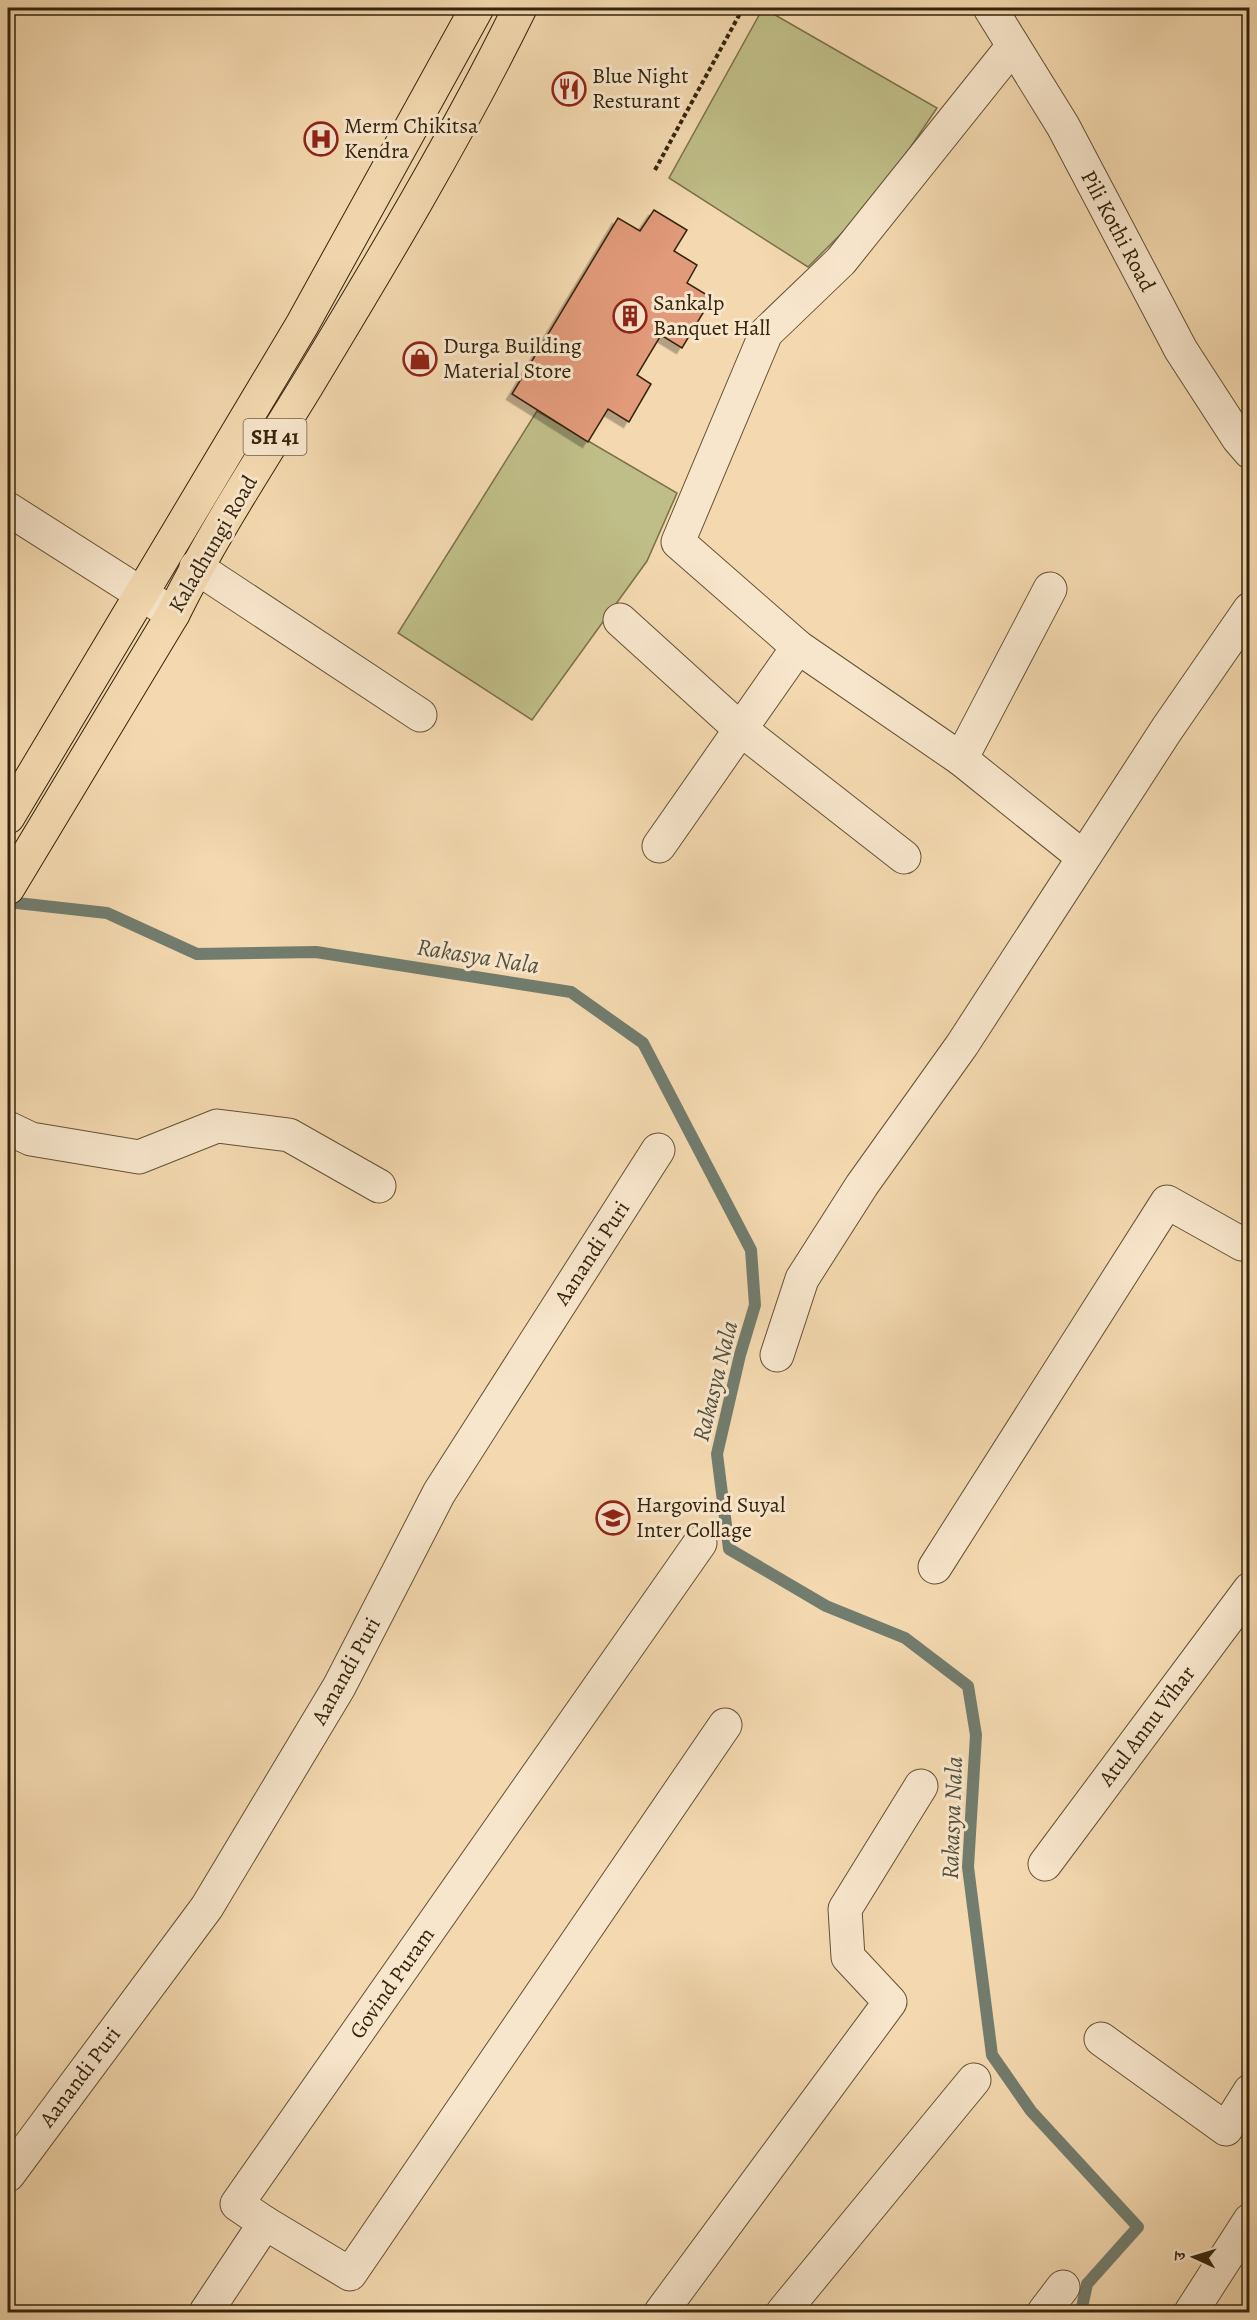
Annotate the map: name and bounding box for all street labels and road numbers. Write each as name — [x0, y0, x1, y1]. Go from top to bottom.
street label: Pili Kothi Road — [1073, 165, 1163, 297]
road number: SH 41 — [244, 419, 306, 455]
street label: Kaladhungi Road — [161, 469, 265, 618]
street label: Aanandi Puri — [547, 1195, 637, 1312]
street label: Aanandi Puri — [304, 1612, 388, 1731]
street label: Atul Annu Vihar — [1091, 1660, 1202, 1793]
street label: Govind Puram — [342, 1921, 442, 2045]
street label: Aanandi Puri — [32, 2021, 128, 2134]

